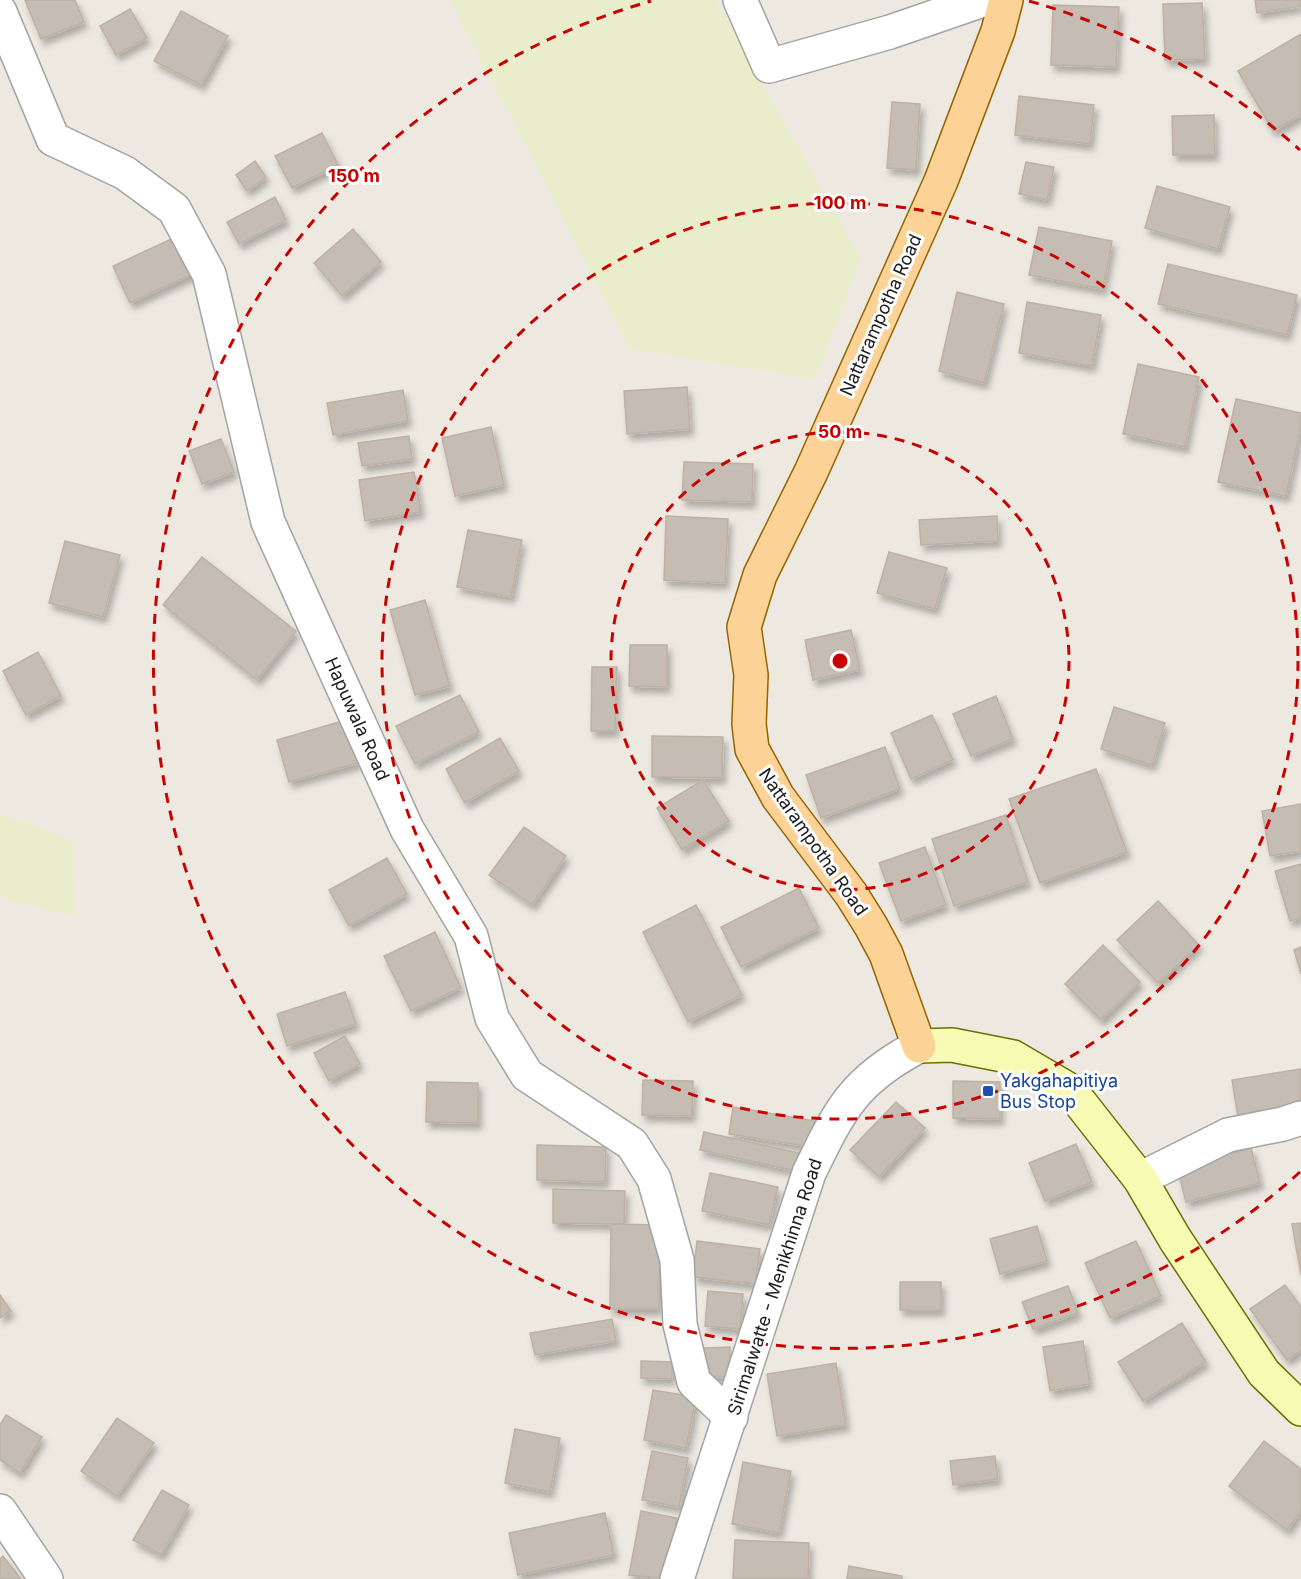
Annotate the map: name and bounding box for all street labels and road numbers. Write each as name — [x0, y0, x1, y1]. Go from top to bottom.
street label: Nattarampotha Road — [835, 231, 926, 399]
street label: Hapuwala Road — [321, 654, 394, 784]
street label: Nattarampotha Road — [755, 764, 872, 919]
street label: Sirimalwatte - Menikhinna Road — [723, 1156, 826, 1418]

